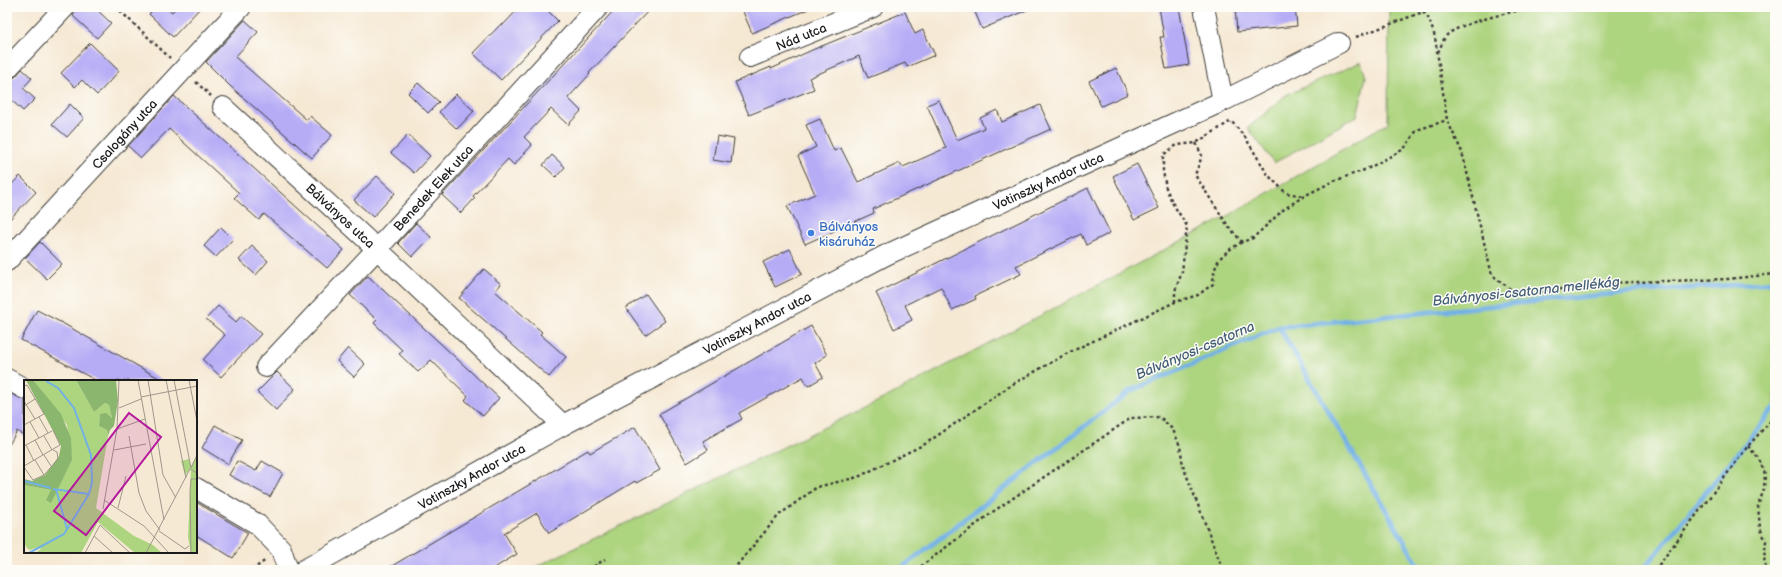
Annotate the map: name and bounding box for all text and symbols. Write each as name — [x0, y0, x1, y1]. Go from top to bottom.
street label: Nád utca — [774, 20, 829, 55]
street label: Csalogány utca — [89, 96, 161, 173]
street label: Benedek Elek utca — [390, 142, 477, 235]
street label: Votinszky Andor utca — [991, 150, 1106, 214]
street label: Bálványos utca — [302, 180, 378, 252]
place label: Bálványos kisáruház — [819, 219, 879, 250]
marker: Bálványos kisáruház — [806, 228, 816, 238]
water label: Bálványosi-csatorna mellékág — [1432, 273, 1621, 310]
street label: Votinszky Andor utca — [701, 289, 814, 359]
water label: Bálványosi-csatorna — [1133, 318, 1257, 383]
inset map — [24, 380, 197, 553]
street label: Votinszky Andor utca — [416, 441, 528, 513]

